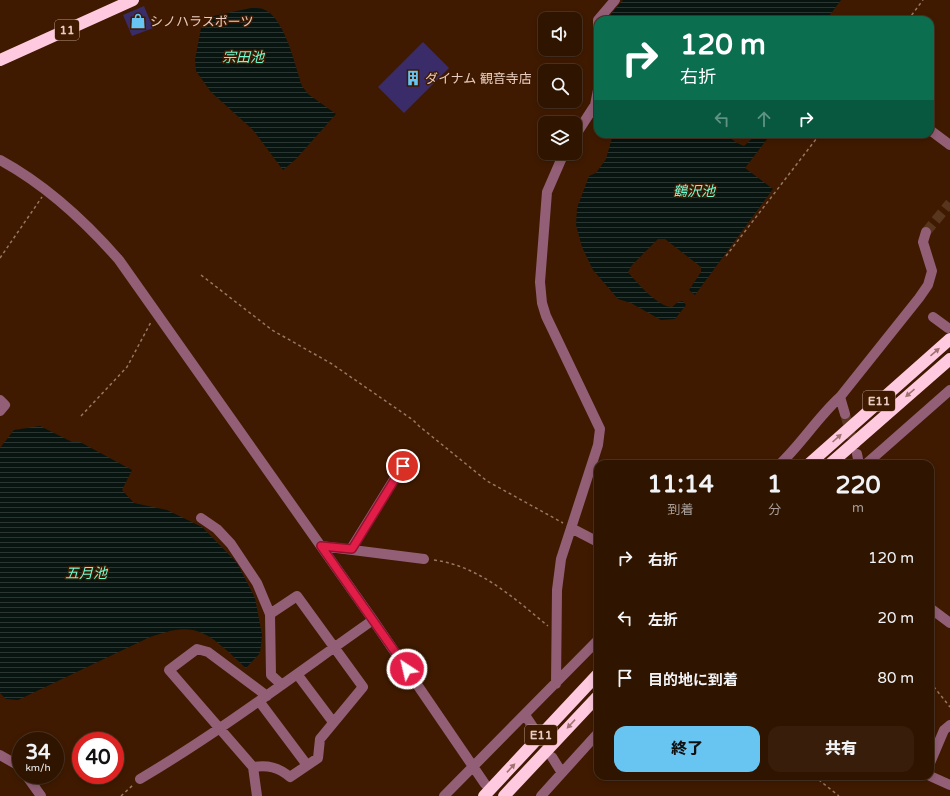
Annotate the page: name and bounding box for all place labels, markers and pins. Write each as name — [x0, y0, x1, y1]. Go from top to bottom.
shop icon: シノハラスポーツ — [129, 12, 147, 30]
place label: シノハラスポーツ — [150, 14, 253, 30]
building icon: ダイナム 観音寺店 — [404, 69, 422, 87]
place label: ダイナム 観音寺店 — [425, 71, 532, 87]
pin — [386, 449, 420, 483]

